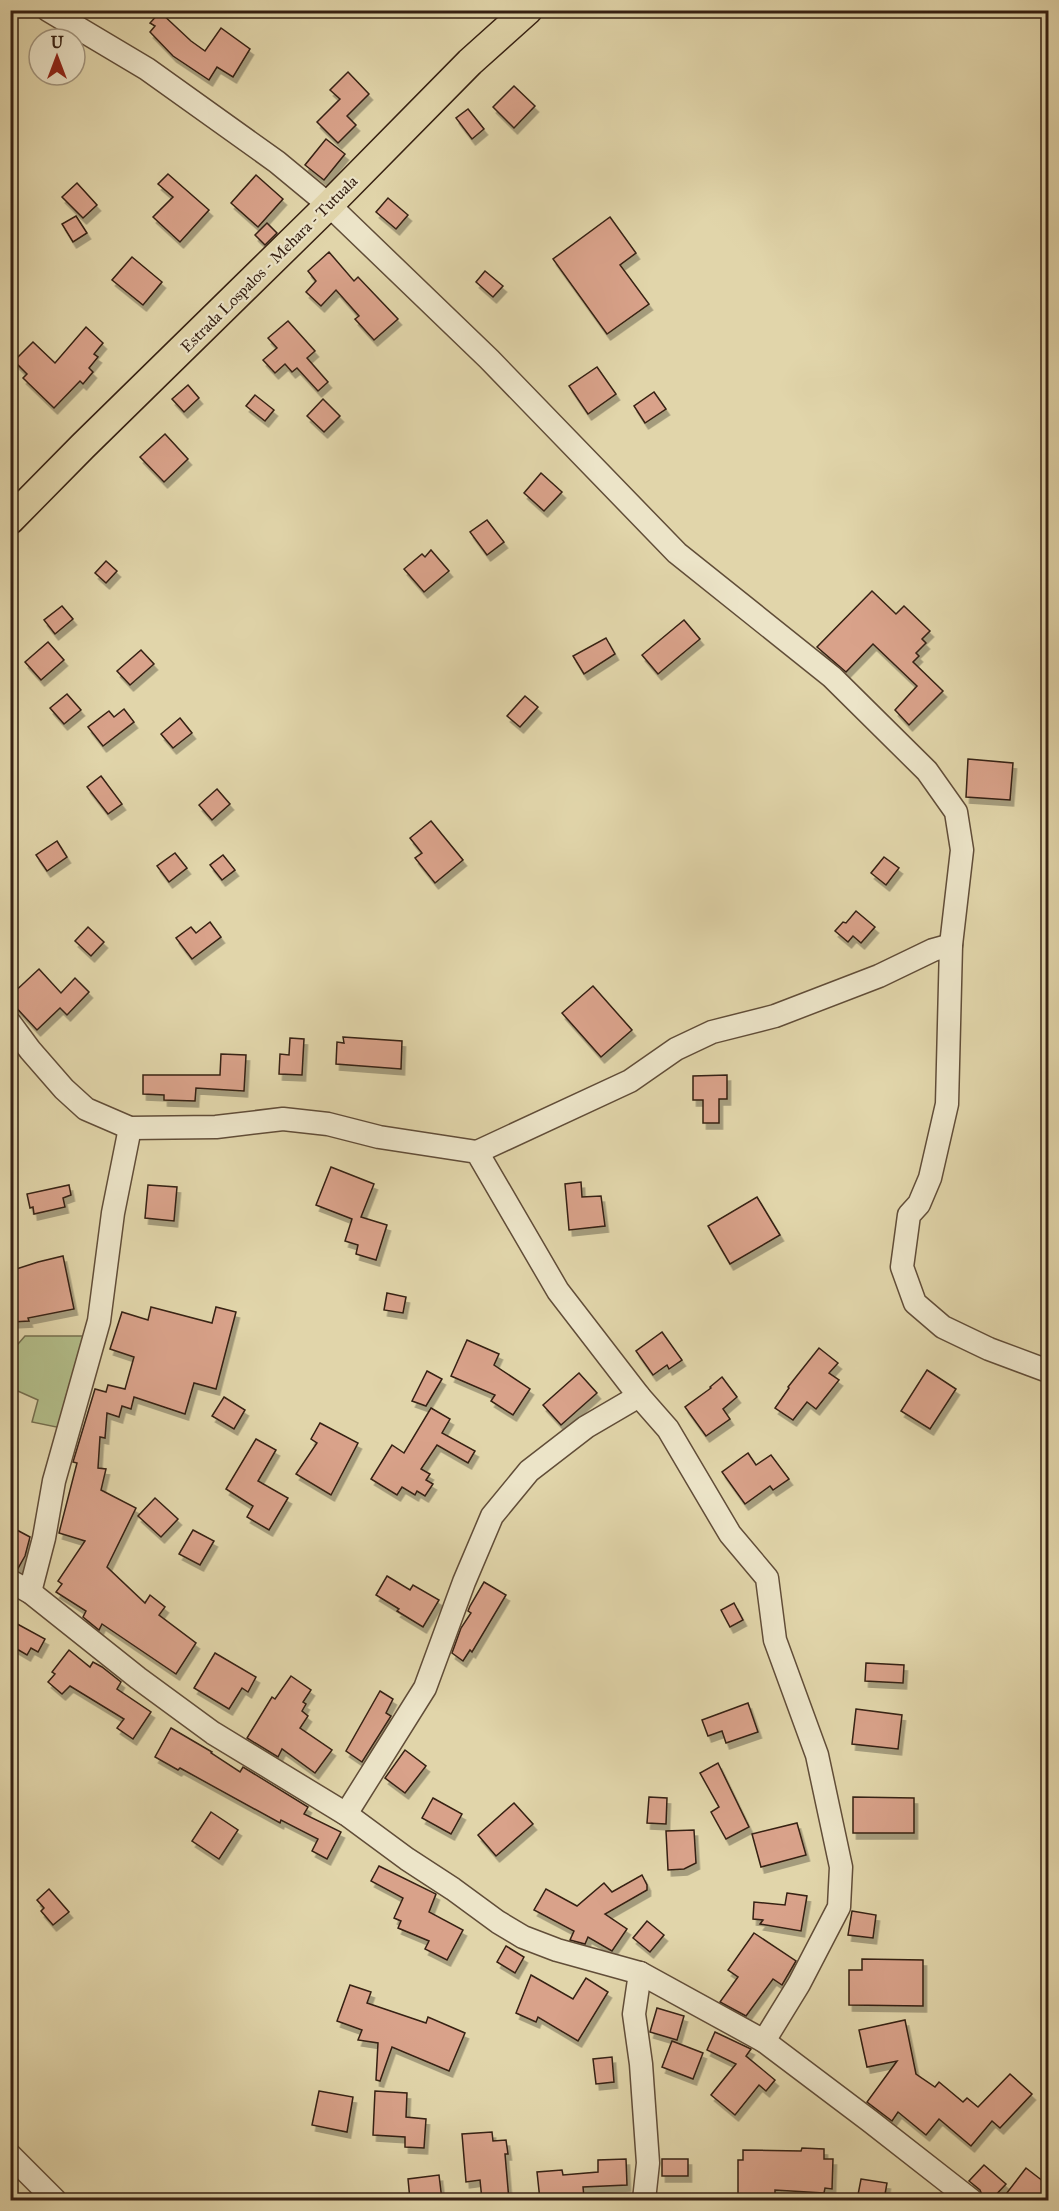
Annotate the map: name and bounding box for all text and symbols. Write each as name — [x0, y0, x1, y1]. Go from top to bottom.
north arrow — [27, 27, 87, 87]
text: U — [51, 33, 64, 52]
street label: Estrada Lospalos - Mehara - Tutuala — [177, 171, 362, 356]

